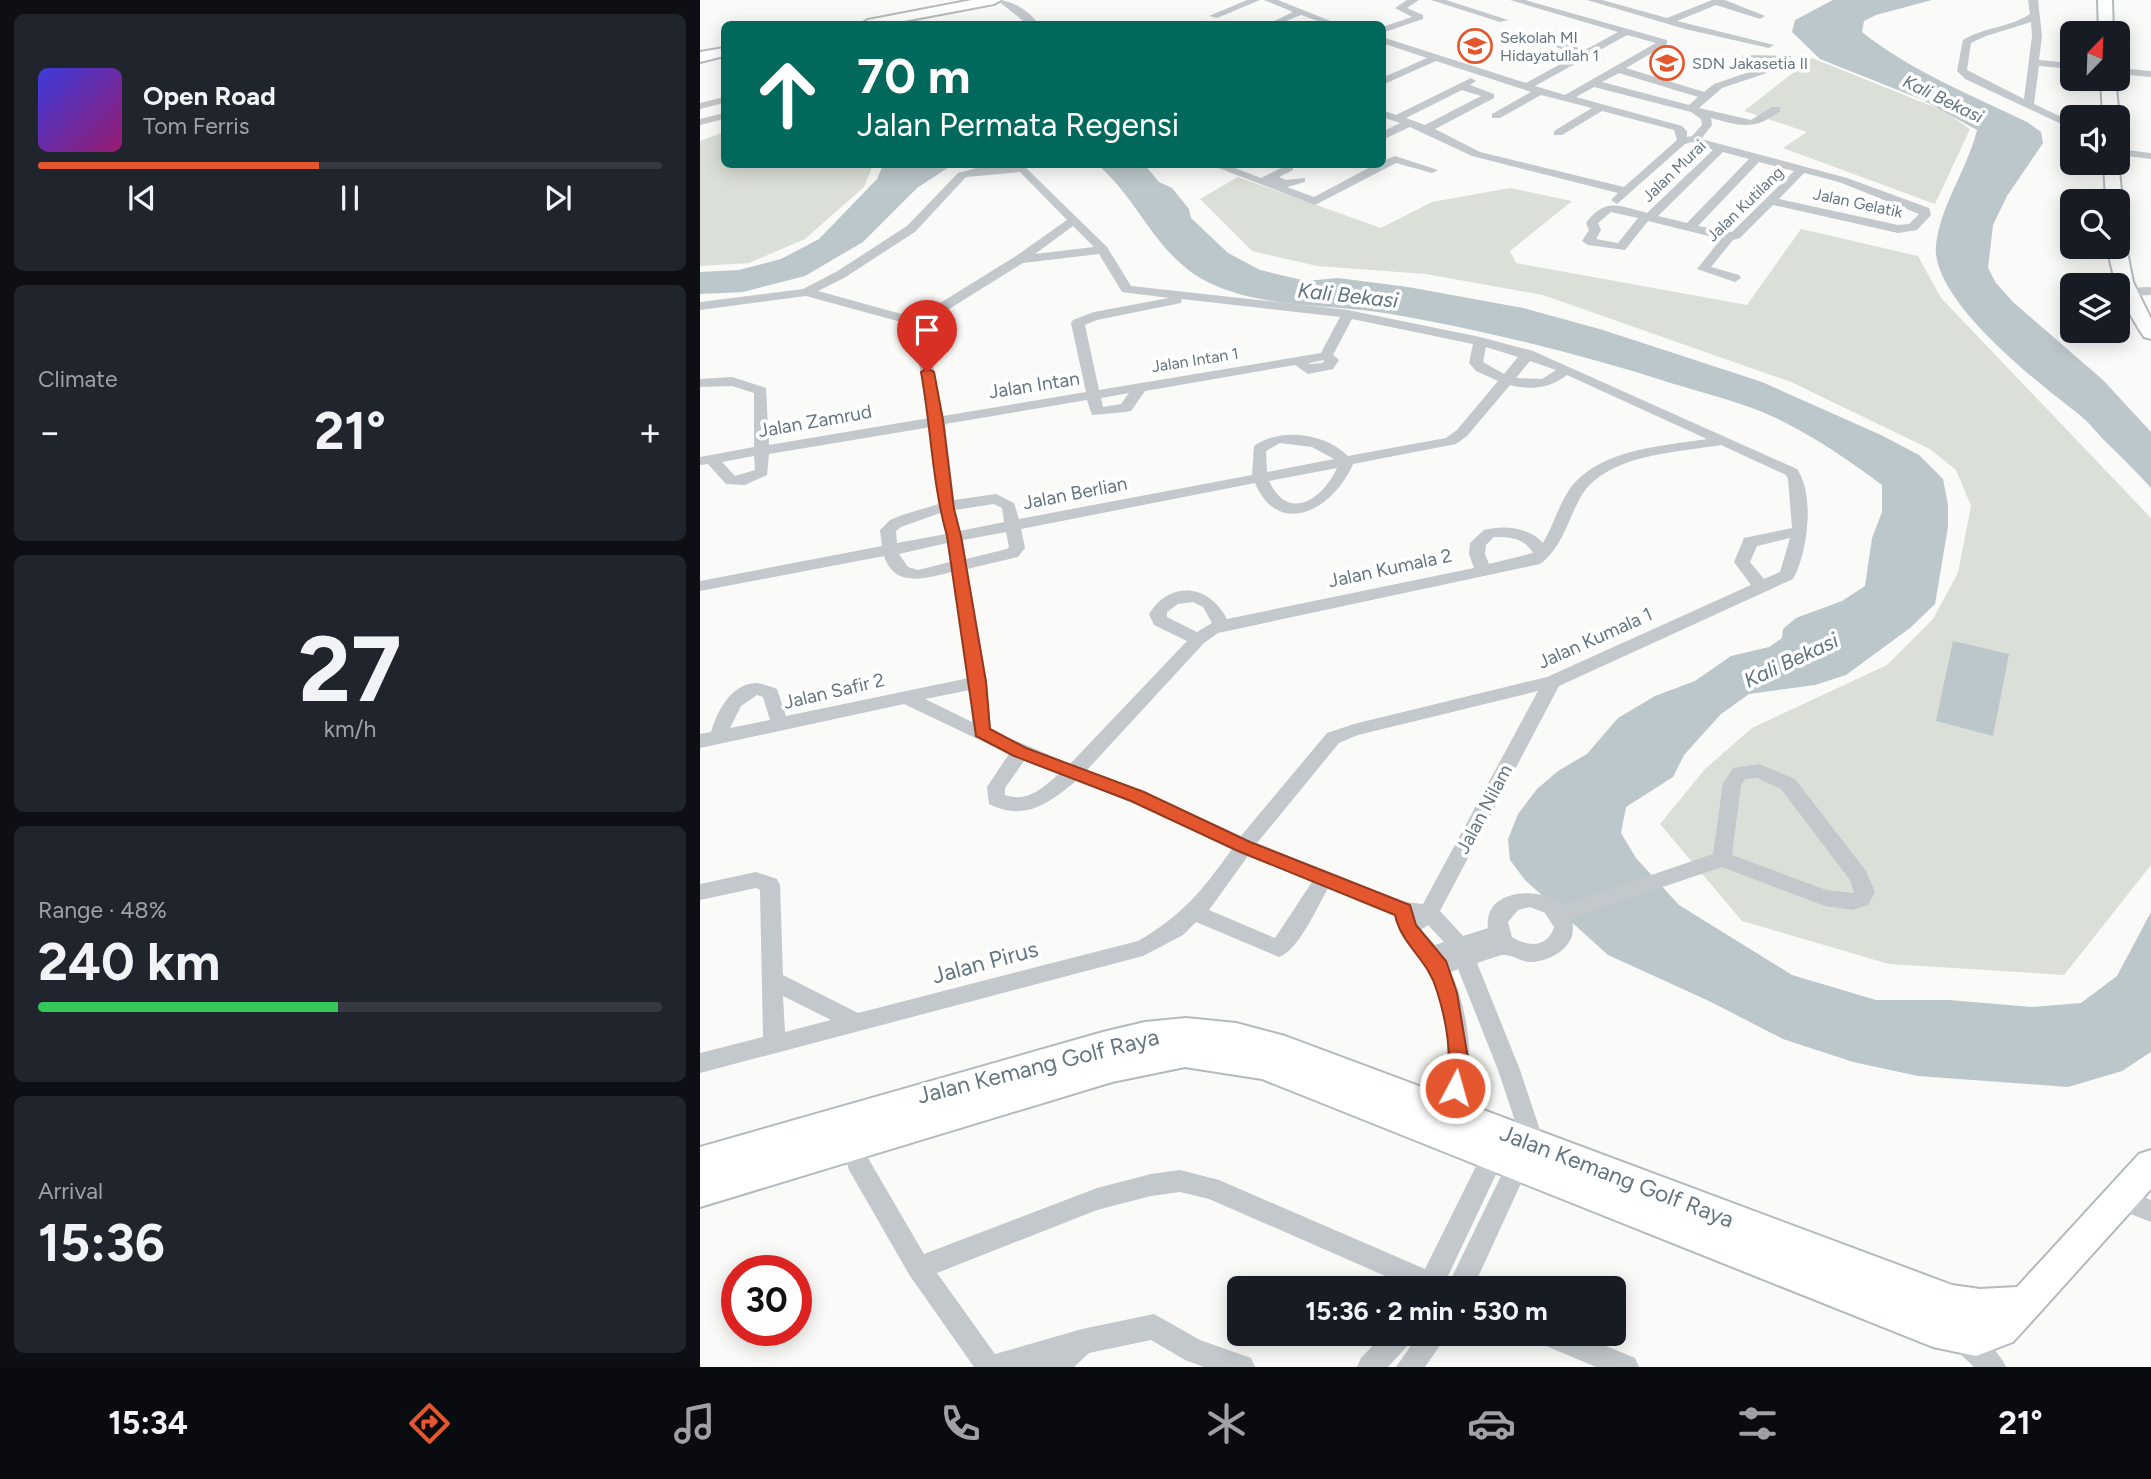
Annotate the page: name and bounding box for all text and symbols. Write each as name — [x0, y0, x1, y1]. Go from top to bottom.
north arrow — [2060, 21, 2130, 91]
map controls — [2060, 21, 2130, 343]
school or university icon: Sekolah MI Hidayatullah 1 — [1456, 27, 1494, 65]
place label: Sekolah MI Hidayatullah 1 — [1500, 28, 1599, 65]
school or university icon: SDN Jakasetia II — [1648, 44, 1686, 82]
text: 70 m — [857, 46, 970, 105]
icon: ahead — [742, 49, 833, 140]
place label: SDN Jakasetia II — [1692, 54, 1808, 73]
water label: Kali Bekasi — [1899, 70, 1987, 128]
text: Open Road — [143, 80, 276, 112]
button: sound — [2060, 105, 2130, 175]
text: Jalan Permata Regensi — [857, 106, 1179, 144]
text: Tom Ferris — [143, 112, 249, 140]
street label: Jalan Murai — [1638, 136, 1710, 206]
street label: Jalan Kutilang — [1703, 163, 1787, 245]
icon: previous — [123, 179, 161, 217]
icon: pause — [331, 179, 369, 217]
icon: next — [539, 179, 577, 217]
street label: Jalan Gelatik — [1811, 184, 1905, 222]
button: search — [2060, 189, 2130, 259]
button: layers — [2060, 273, 2130, 343]
water label: Kali Bekasi — [1296, 277, 1400, 313]
pin — [897, 300, 957, 372]
icon: arrive — [908, 311, 946, 349]
street label: Jalan Intan 1 — [1150, 344, 1240, 376]
text: Climate — [38, 365, 117, 393]
street label: Jalan Intan — [987, 366, 1081, 404]
text: 21° — [314, 400, 386, 462]
street label: Jalan Zamrud — [756, 400, 874, 442]
text: − — [38, 409, 62, 455]
text: + — [638, 409, 662, 455]
street label: Jalan Berlian — [1021, 472, 1129, 514]
street label: Jalan Kumala 2 — [1326, 544, 1454, 592]
street label: Jalan Kumala 1 — [1534, 602, 1656, 674]
text: 27 — [298, 615, 402, 724]
water label: Kali Bekasi — [1740, 627, 1842, 693]
street label: Jalan Safir 2 — [781, 668, 887, 714]
text: km/h — [324, 715, 376, 743]
street label: Jalan Nilam — [1451, 760, 1517, 858]
text: Range · 48% — [38, 896, 167, 924]
text: 240 km — [38, 931, 220, 993]
street label: Jalan Pirus — [929, 934, 1041, 990]
street label: Jalan Kemang Golf Raya — [914, 1022, 1162, 1110]
position arrow — [1418, 1051, 1492, 1125]
street label: Jalan Kemang Golf Raya — [1496, 1118, 1738, 1234]
text: Arrival — [38, 1177, 103, 1205]
text: 15:36 — [38, 1212, 165, 1274]
speed limit sign: 30 — [721, 1255, 812, 1346]
text: 15:36 · 2 min · 530 m — [1305, 1295, 1548, 1327]
icon: directions — [405, 1399, 454, 1448]
icon: music — [670, 1399, 719, 1448]
icon: phone — [936, 1399, 985, 1448]
icon: climate — [1202, 1399, 1251, 1448]
icon: car — [1467, 1399, 1516, 1448]
icon: filters — [1733, 1399, 1782, 1448]
text: 15:34 — [108, 1404, 188, 1442]
text: 21° — [1998, 1404, 2043, 1442]

